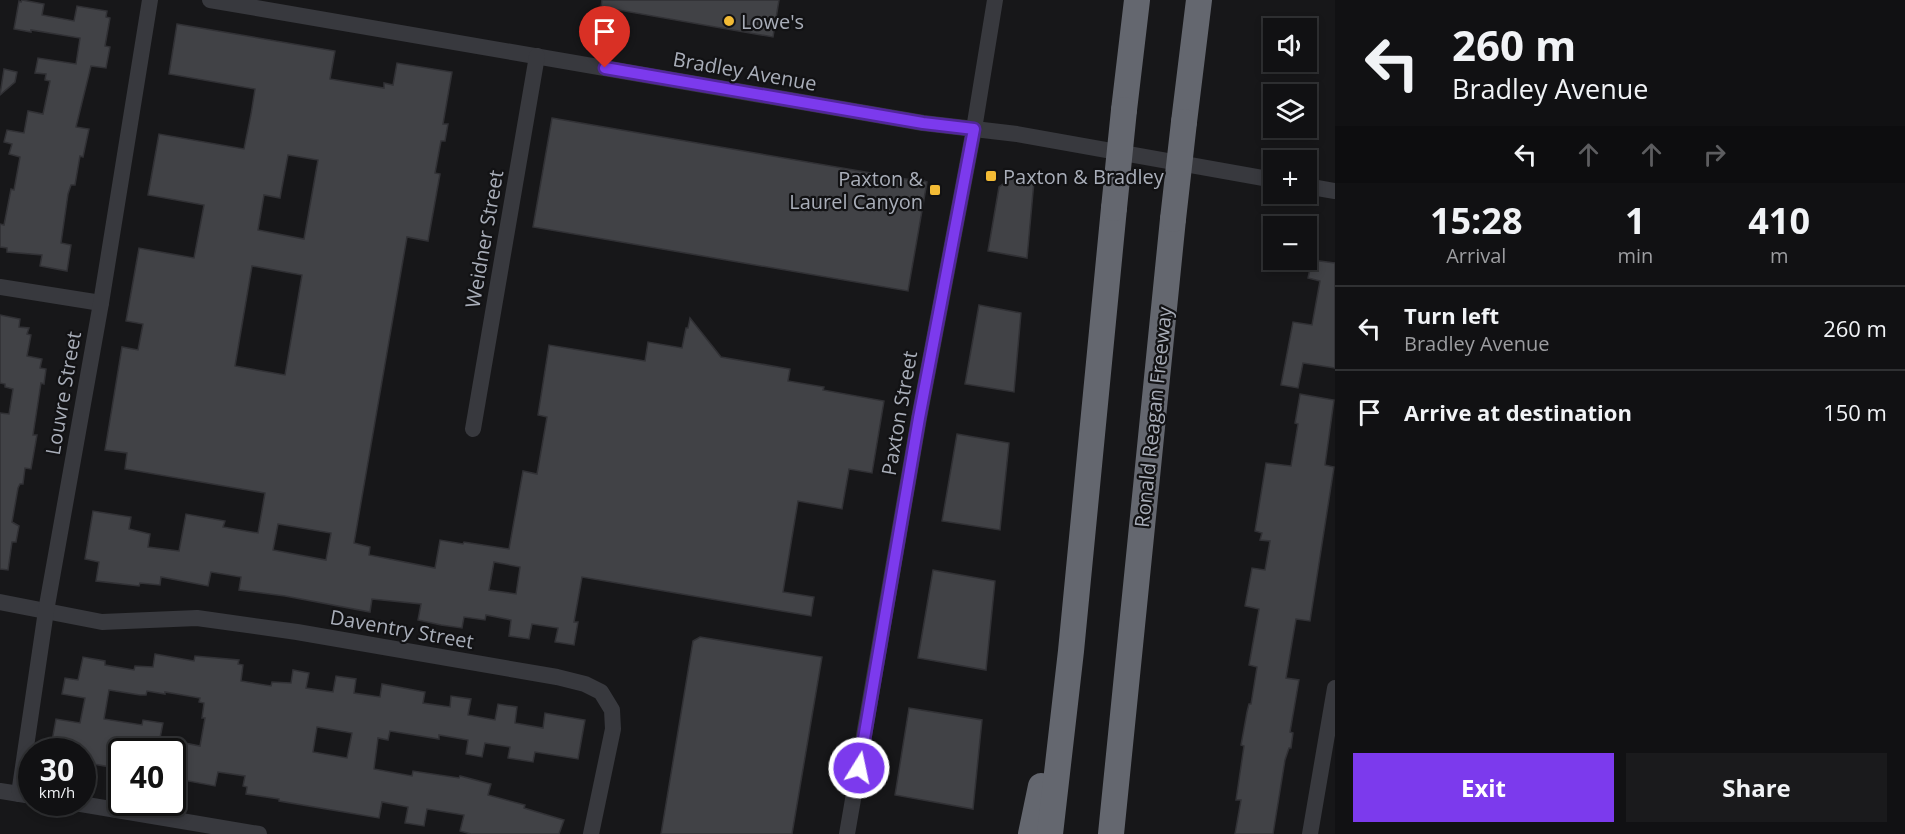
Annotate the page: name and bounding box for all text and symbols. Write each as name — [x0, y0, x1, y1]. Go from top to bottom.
pin — [579, 6, 630, 68]
place label: Lowe's — [741, 8, 804, 35]
marker: Lowe's — [722, 14, 736, 28]
icon: arrive — [588, 15, 621, 48]
text: 260 m — [1452, 16, 1576, 73]
map controls — [1263, 18, 1317, 270]
button: sound — [1263, 18, 1317, 72]
icon: left — [1353, 24, 1431, 102]
street label: Bradley Avenue — [671, 45, 819, 97]
text: Bradley Avenue — [1452, 70, 1649, 107]
button: layers — [1263, 84, 1317, 138]
icon: left — [1509, 138, 1542, 171]
icon: ahead — [1572, 138, 1605, 171]
icon: ahead — [1635, 138, 1668, 171]
icon: right — [1698, 138, 1731, 171]
button: + — [1263, 150, 1317, 204]
place label: Paxton & Bradley — [1003, 163, 1165, 190]
place label: Paxton & Laurel Canyon — [789, 165, 923, 215]
street label: Weidner Street — [459, 168, 509, 310]
marker: Paxton & Bradley — [984, 169, 998, 183]
marker: Paxton & Laurel Canyon — [928, 183, 942, 197]
text: 15:28 — [1430, 196, 1523, 245]
text: 1 — [1625, 196, 1646, 245]
text: 410 — [1748, 196, 1810, 245]
button: − — [1263, 216, 1317, 270]
text: Arrival — [1446, 242, 1506, 269]
text: min — [1617, 242, 1653, 269]
text: m — [1770, 242, 1788, 269]
text: Turn left — [1404, 300, 1499, 330]
street label: Ronald Reagan Freeway — [1128, 304, 1178, 529]
icon: left — [1353, 312, 1386, 345]
text: 260 m — [1823, 313, 1887, 343]
street label: Louvre Street — [39, 329, 87, 457]
text: Bradley Avenue — [1404, 330, 1550, 357]
street label: Paxton Street — [875, 349, 923, 477]
icon: arrive — [1353, 396, 1386, 429]
text: Arrive at destination — [1404, 397, 1632, 427]
text: 150 m — [1823, 397, 1887, 427]
street label: Daventry Street — [328, 603, 476, 655]
position arrow — [827, 736, 891, 800]
speed limit sign: 40 — [108, 738, 186, 816]
text: 30 — [40, 749, 74, 790]
button: Exit — [1353, 753, 1614, 822]
button: Share — [1626, 753, 1887, 822]
text: km/h — [39, 782, 75, 802]

